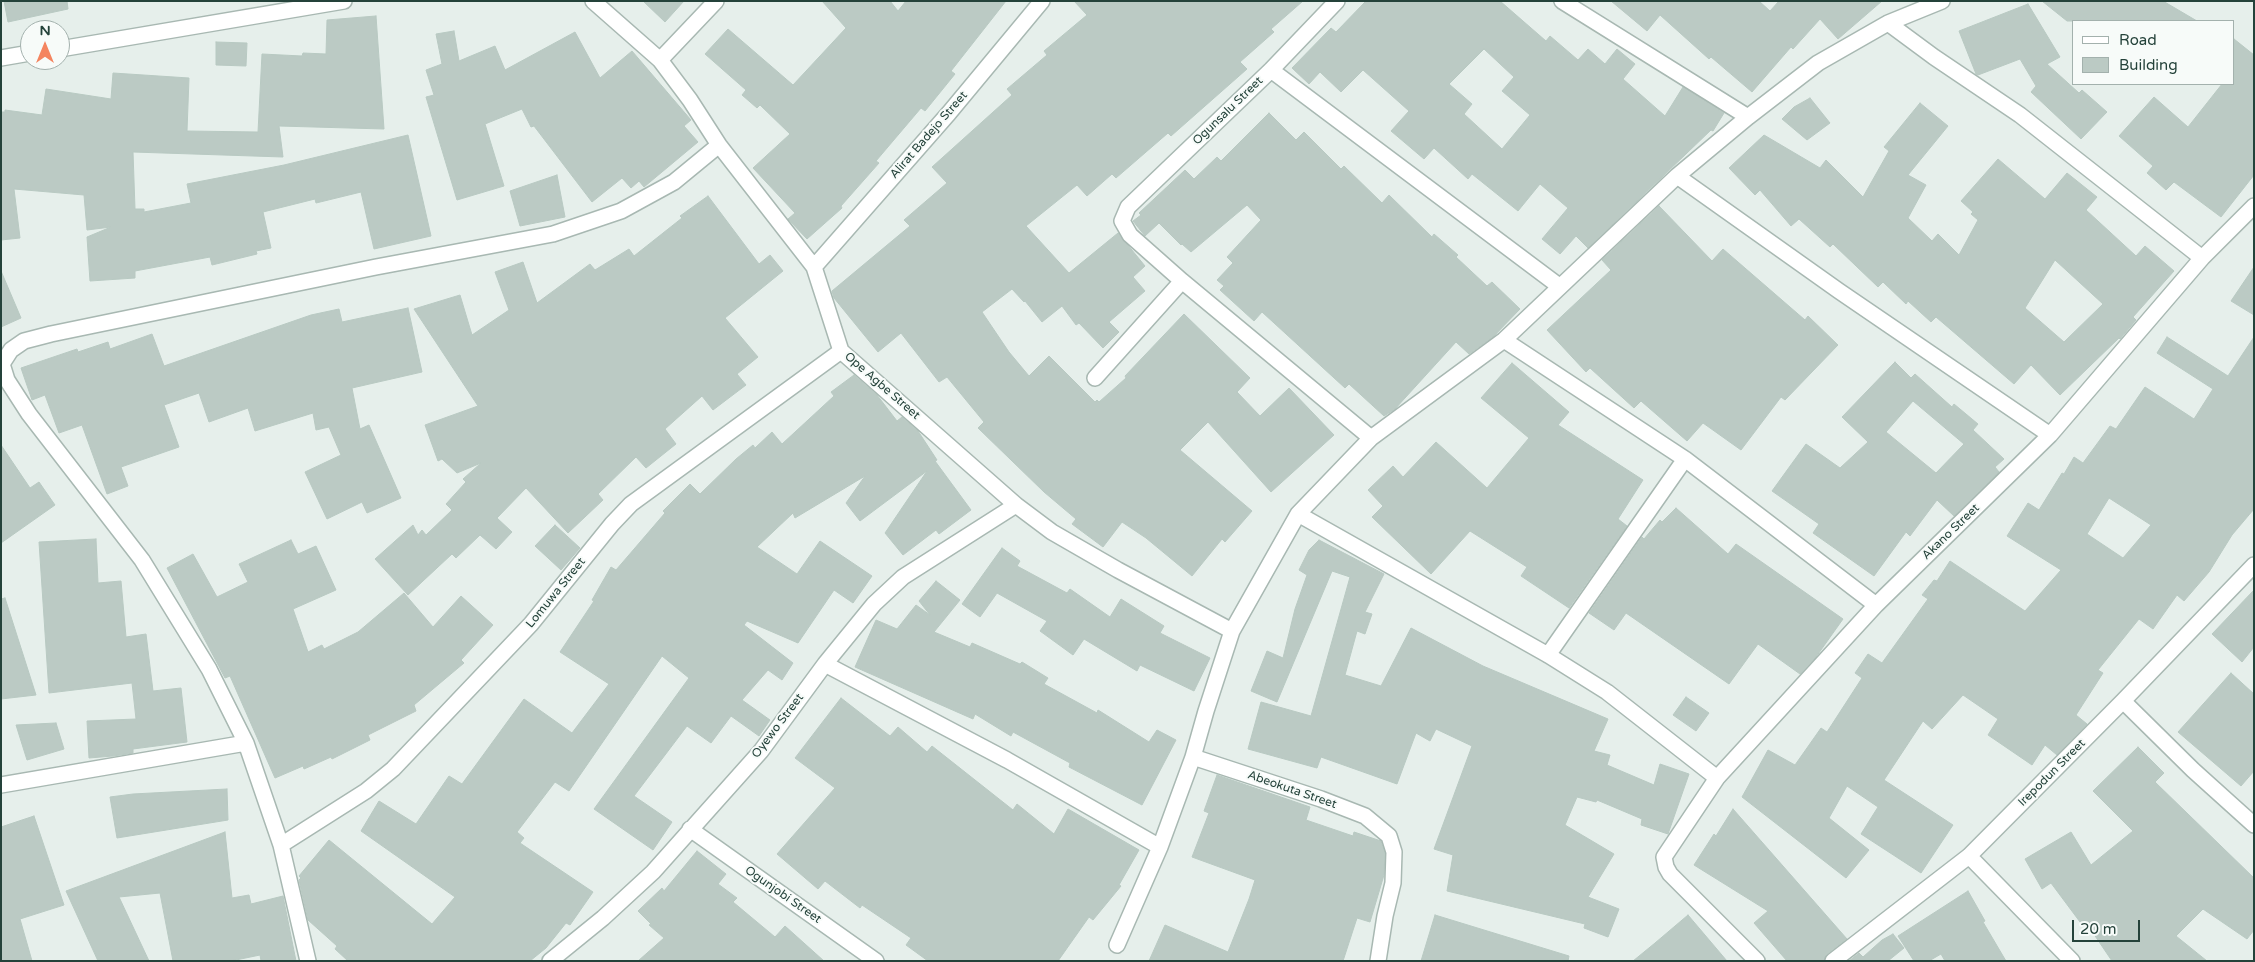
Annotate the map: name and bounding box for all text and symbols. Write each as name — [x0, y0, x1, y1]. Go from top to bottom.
north arrow — [20, 20, 70, 70]
legend — [2072, 20, 2235, 85]
text: N — [39, 22, 51, 39]
text: Road — [2119, 31, 2157, 49]
text: Building — [2119, 56, 2178, 74]
street label: Ogunsalu Street — [1190, 74, 1266, 148]
street label: Alirat Badejo Street — [887, 88, 971, 182]
street label: Ope Agbe Street — [841, 349, 923, 423]
street label: Akano Street — [1919, 501, 1983, 563]
street label: Lomuwa Street — [523, 555, 589, 631]
street label: Oyewo Street — [749, 691, 807, 761]
street label: Irepodun Street — [2015, 736, 2089, 810]
street label: Abeokuta Street — [1246, 768, 1338, 812]
street label: Ogunjobi Street — [742, 863, 824, 927]
scale bar — [2075, 910, 2142, 942]
text: 20 m — [2080, 920, 2117, 938]

